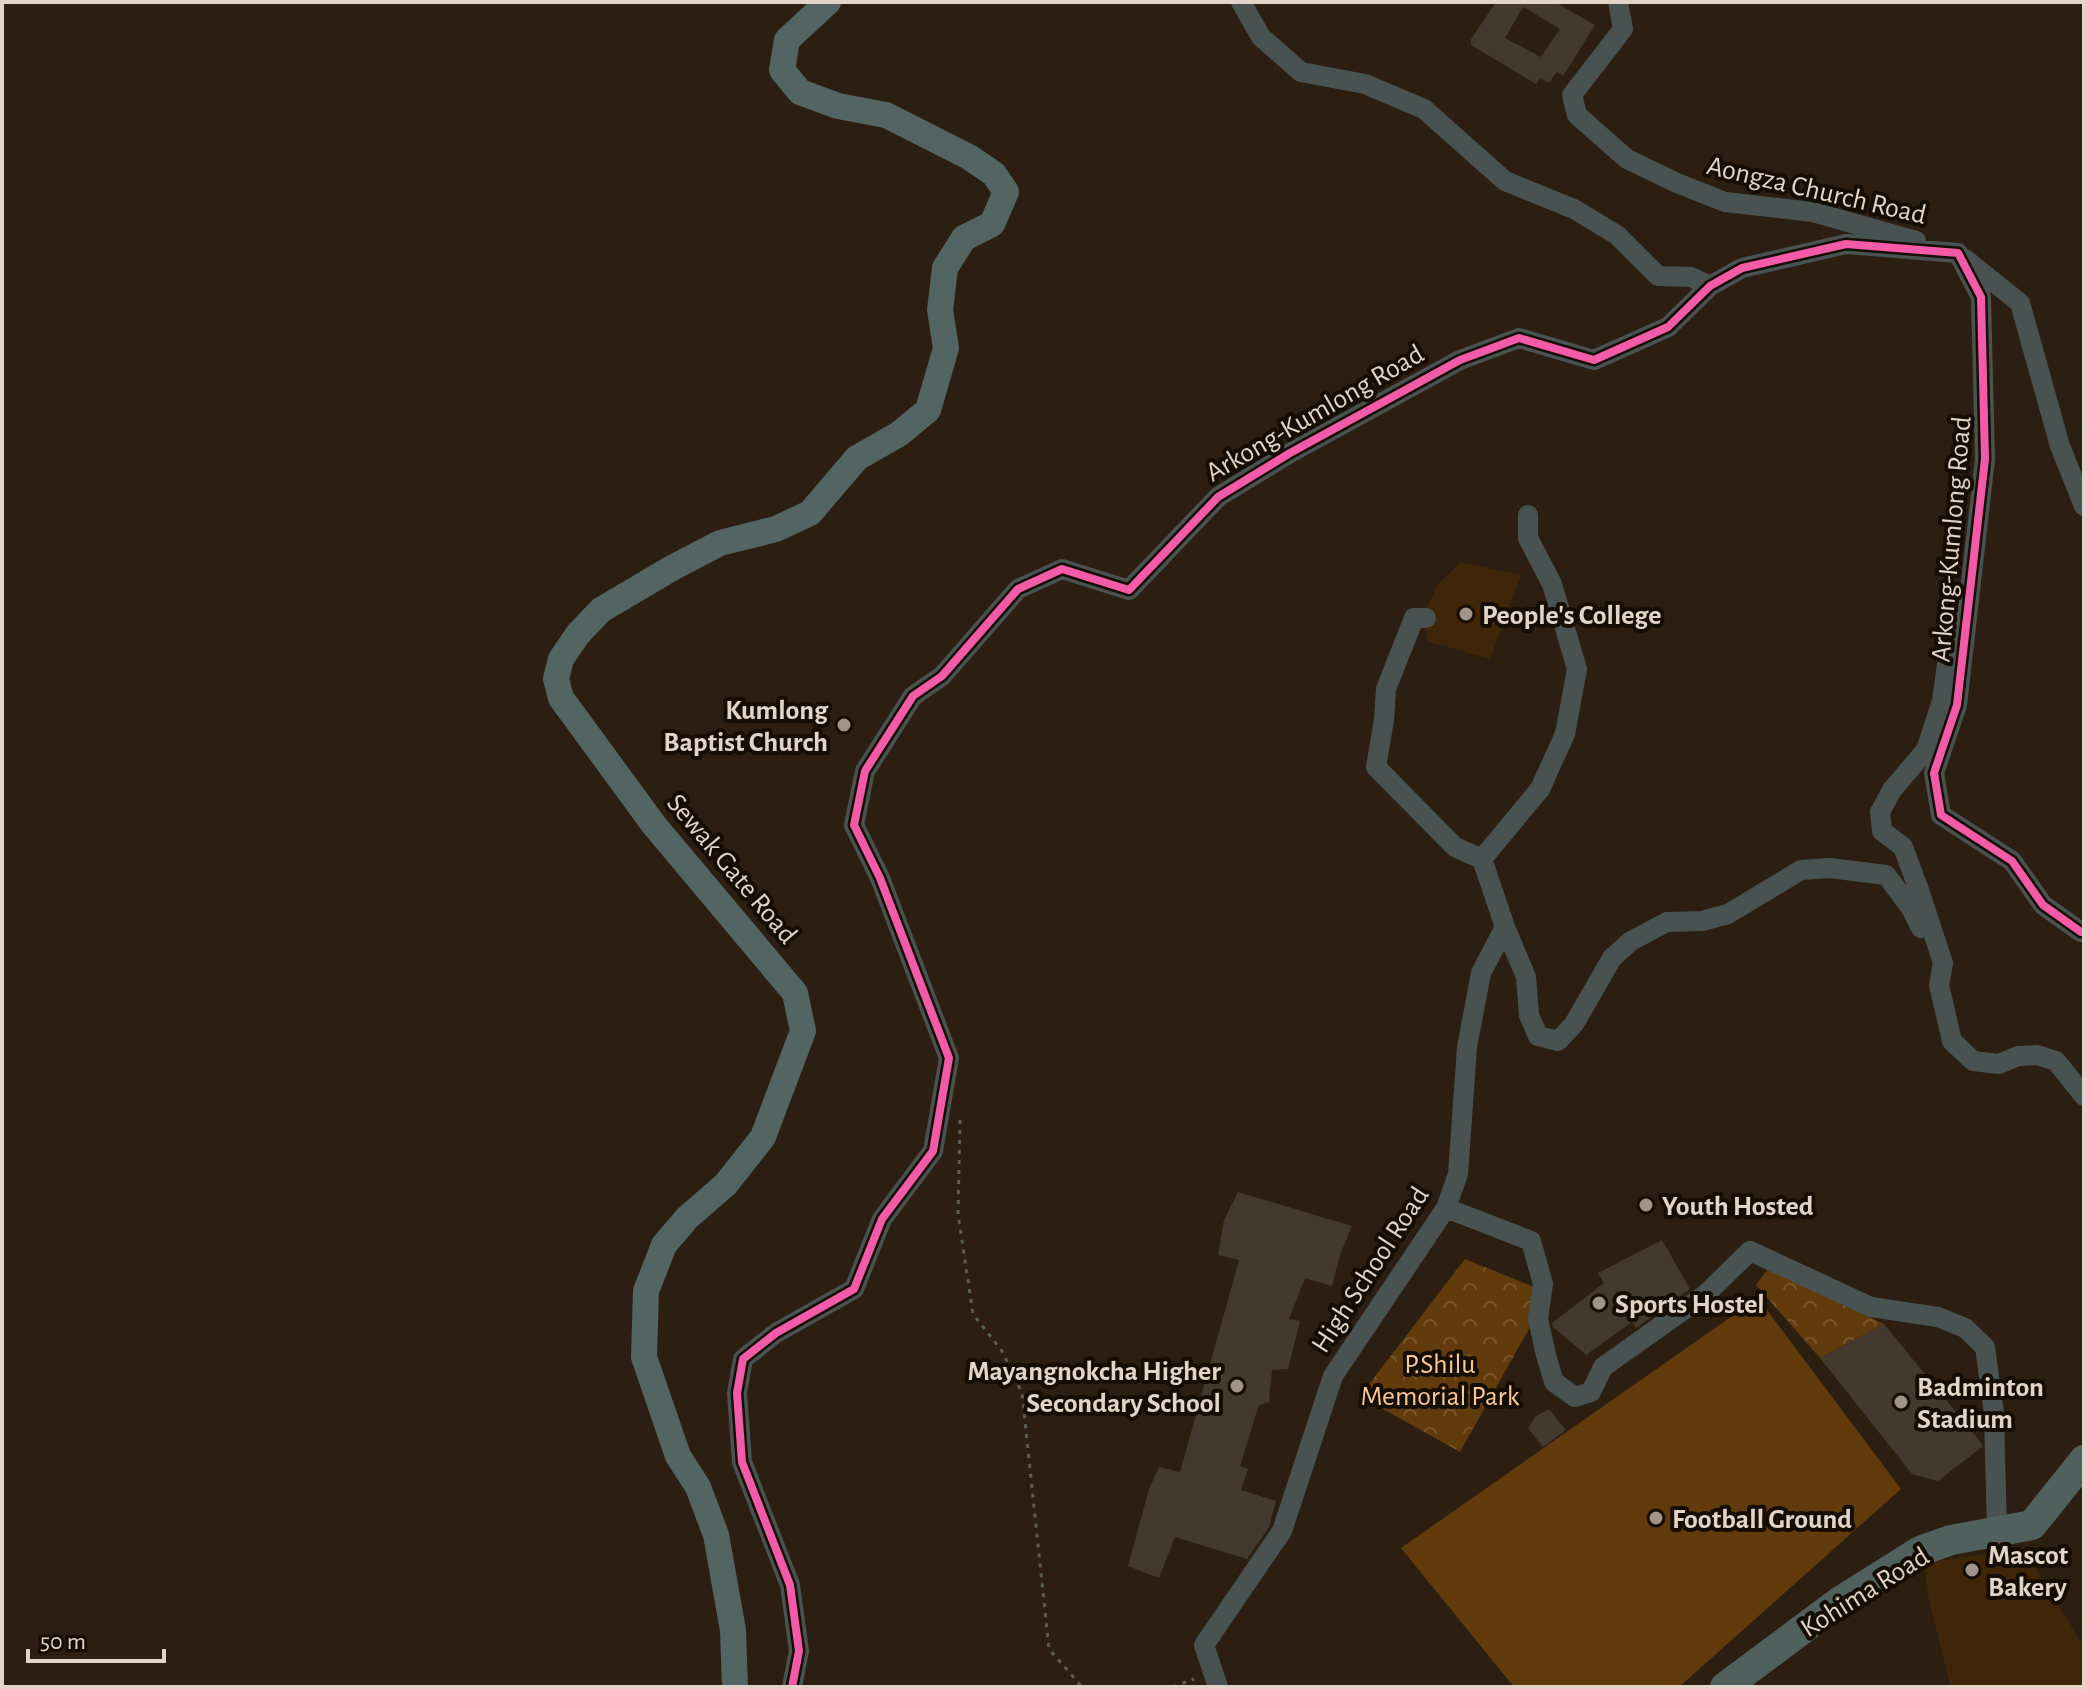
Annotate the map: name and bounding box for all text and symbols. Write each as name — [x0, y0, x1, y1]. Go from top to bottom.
street label: Aongza Church Road — [1704, 152, 1929, 230]
street label: Arkong-Kumlong Road — [1201, 340, 1429, 488]
street label: Arkong-Kumlong Road — [1927, 415, 1977, 663]
place label: People's College — [1482, 602, 1661, 630]
marker: People's College — [1457, 605, 1475, 623]
place label: Kumlong Baptist Church — [663, 697, 829, 757]
marker: Kumlong Baptist Church — [835, 716, 853, 734]
street label: Sewak Gate Road — [661, 789, 802, 949]
street label: High School Road — [1307, 1182, 1435, 1358]
place label: Youth Hosted — [1662, 1193, 1814, 1221]
marker: Youth Hosted — [1637, 1196, 1655, 1214]
place label: Sports Hostel — [1615, 1291, 1765, 1319]
marker: Sports Hostel — [1590, 1294, 1608, 1312]
park label: P.Shilu Memorial Park — [1361, 1351, 1520, 1411]
place label: Mayangnokcha Higher Secondary School — [967, 1358, 1221, 1418]
place label: Badminton Stadium — [1917, 1374, 2044, 1434]
marker: Mayangnokcha Higher Secondary School — [1228, 1377, 1246, 1395]
marker: Badminton Stadium — [1892, 1393, 1910, 1411]
place label: Football Ground — [1672, 1506, 1852, 1534]
marker: Football Ground — [1647, 1509, 1665, 1527]
street label: Kohima Road — [1796, 1542, 1934, 1643]
place label: Mascot Bakery — [1988, 1542, 2069, 1602]
marker: Mascot Bakery — [1963, 1561, 1981, 1579]
scale bar — [28, 1613, 164, 1663]
text: 50 m — [40, 1630, 86, 1654]

